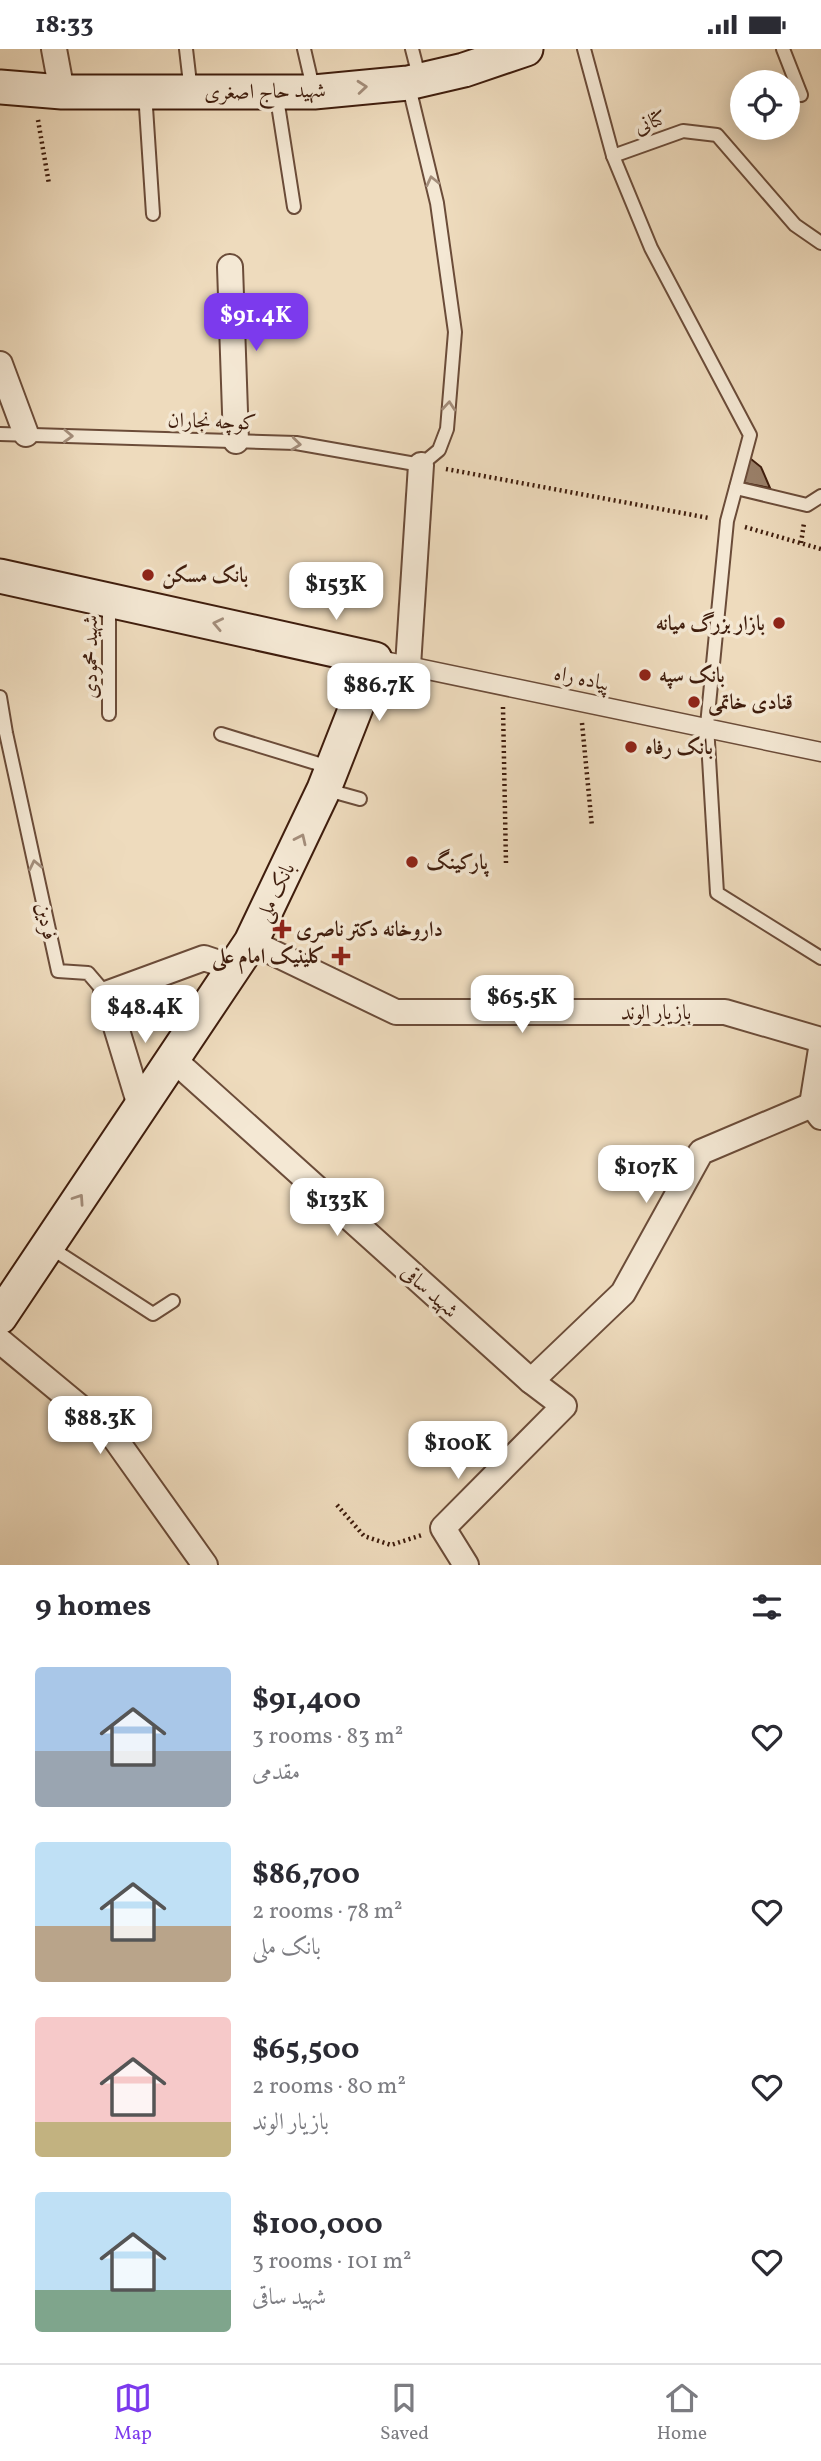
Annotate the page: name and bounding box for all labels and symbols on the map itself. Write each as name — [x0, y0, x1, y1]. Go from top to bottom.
street label: شهید حاج اصغری — [204, 77, 326, 111]
one-way arrow — [356, 80, 368, 95]
street label: کتانی — [630, 104, 671, 143]
one-way arrow — [426, 175, 440, 187]
pin: $91.4K — [199, 293, 313, 353]
one-way arrow — [441, 401, 456, 412]
street label: کوچه نجاران — [167, 406, 257, 439]
one-way arrow — [63, 428, 74, 443]
one-way arrow — [290, 436, 301, 451]
place label: بانک مسکن — [162, 562, 248, 591]
pin: $153K — [287, 563, 385, 622]
marker: بانک مسکن — [140, 567, 156, 583]
place label: بازار بزرگ میانه — [656, 610, 765, 639]
street label: شهید محمودی — [77, 615, 106, 699]
marker: بازار بزرگ میانه — [771, 615, 787, 631]
one-way arrow — [212, 618, 224, 632]
street label: پیاده راه — [551, 659, 612, 700]
place label: بانک سپه — [659, 662, 725, 691]
pin: $86.7K — [322, 663, 436, 723]
marker: بانک سپه — [637, 667, 653, 683]
place label: قنادی خاتمی — [708, 689, 793, 718]
marker: قنادی خاتمی — [686, 694, 702, 710]
place label: بانک رفاه — [645, 734, 713, 763]
marker: بانک رفاه — [623, 739, 639, 755]
one-way arrow — [293, 834, 307, 846]
place label: پارکینگ — [426, 848, 490, 878]
marker: پارکینگ — [404, 854, 420, 870]
street label: بانک ملی — [250, 858, 303, 927]
one-way arrow — [28, 859, 43, 871]
street label: فردین — [27, 900, 64, 943]
place label: داروخانه دکتر ناصری — [296, 916, 443, 945]
marker: داروخانه دکتر ناصری — [274, 921, 290, 937]
place label: کلینیک امام علی — [211, 943, 325, 975]
marker: کلینیک امام علی — [331, 946, 351, 966]
pin: $65.5K — [465, 975, 579, 1035]
pin: $48.4K — [88, 985, 202, 1045]
street label: بازیار الوند — [621, 999, 691, 1028]
pin: $107K — [597, 1145, 695, 1205]
pin: $133K — [288, 1179, 386, 1238]
one-way arrow — [71, 1194, 84, 1207]
street label: شهید ساقی — [394, 1259, 464, 1326]
pin: $88.3K — [43, 1397, 157, 1456]
pin: $100K — [409, 1421, 507, 1481]

